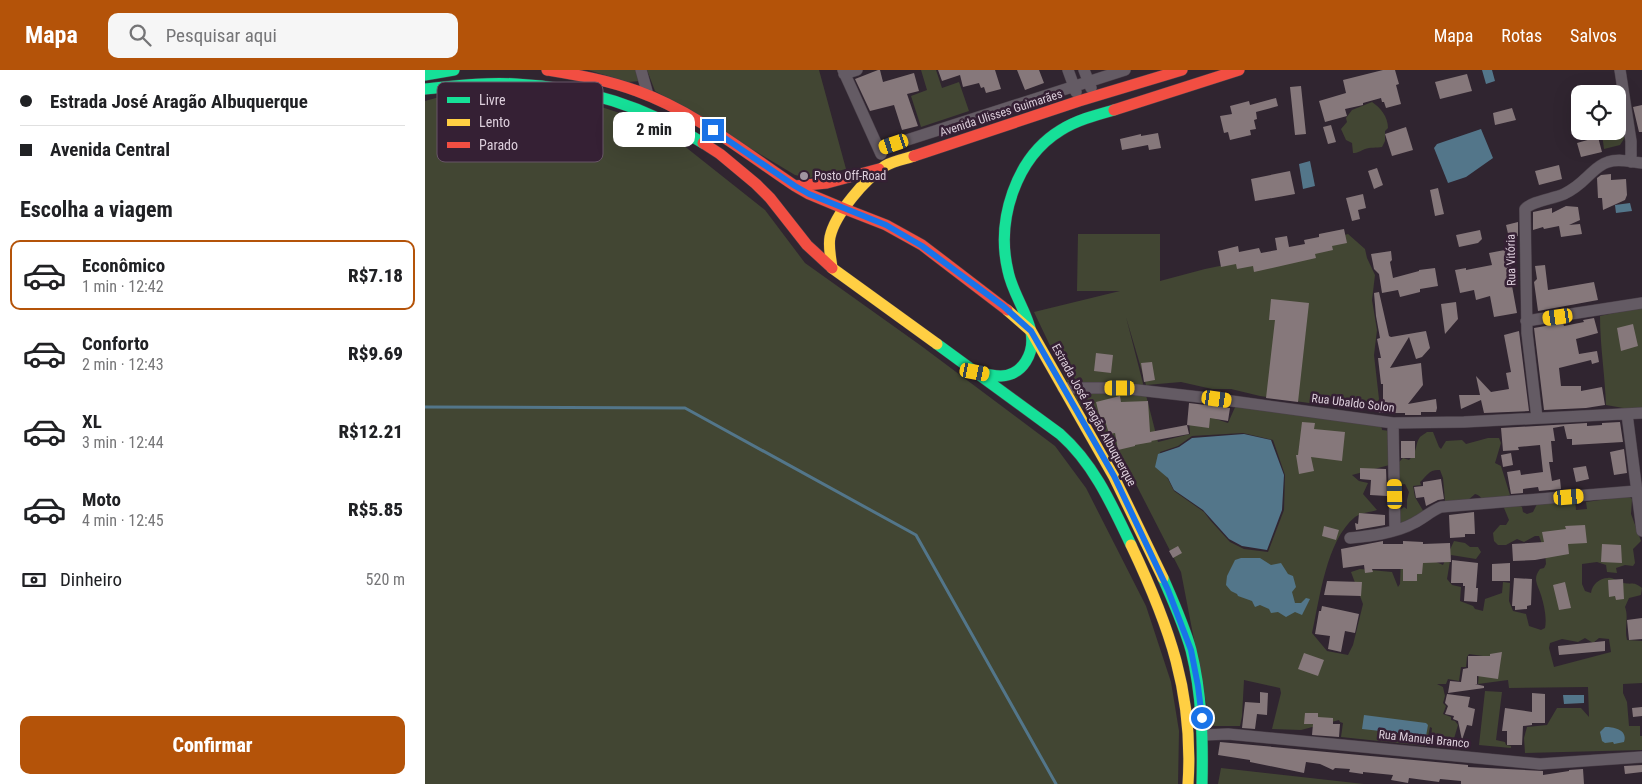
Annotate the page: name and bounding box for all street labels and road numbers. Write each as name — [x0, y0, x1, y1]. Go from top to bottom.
street label: Avenida Ulisses Guimarães — [938, 87, 1064, 139]
street label: Rua Vitória — [1504, 234, 1518, 286]
street label: Estrada José Aragão Albuquerque — [1049, 341, 1139, 489]
street label: Rua Ubaldo Solon — [1311, 391, 1395, 415]
street label: Rua Manuel Branco — [1378, 727, 1470, 751]

